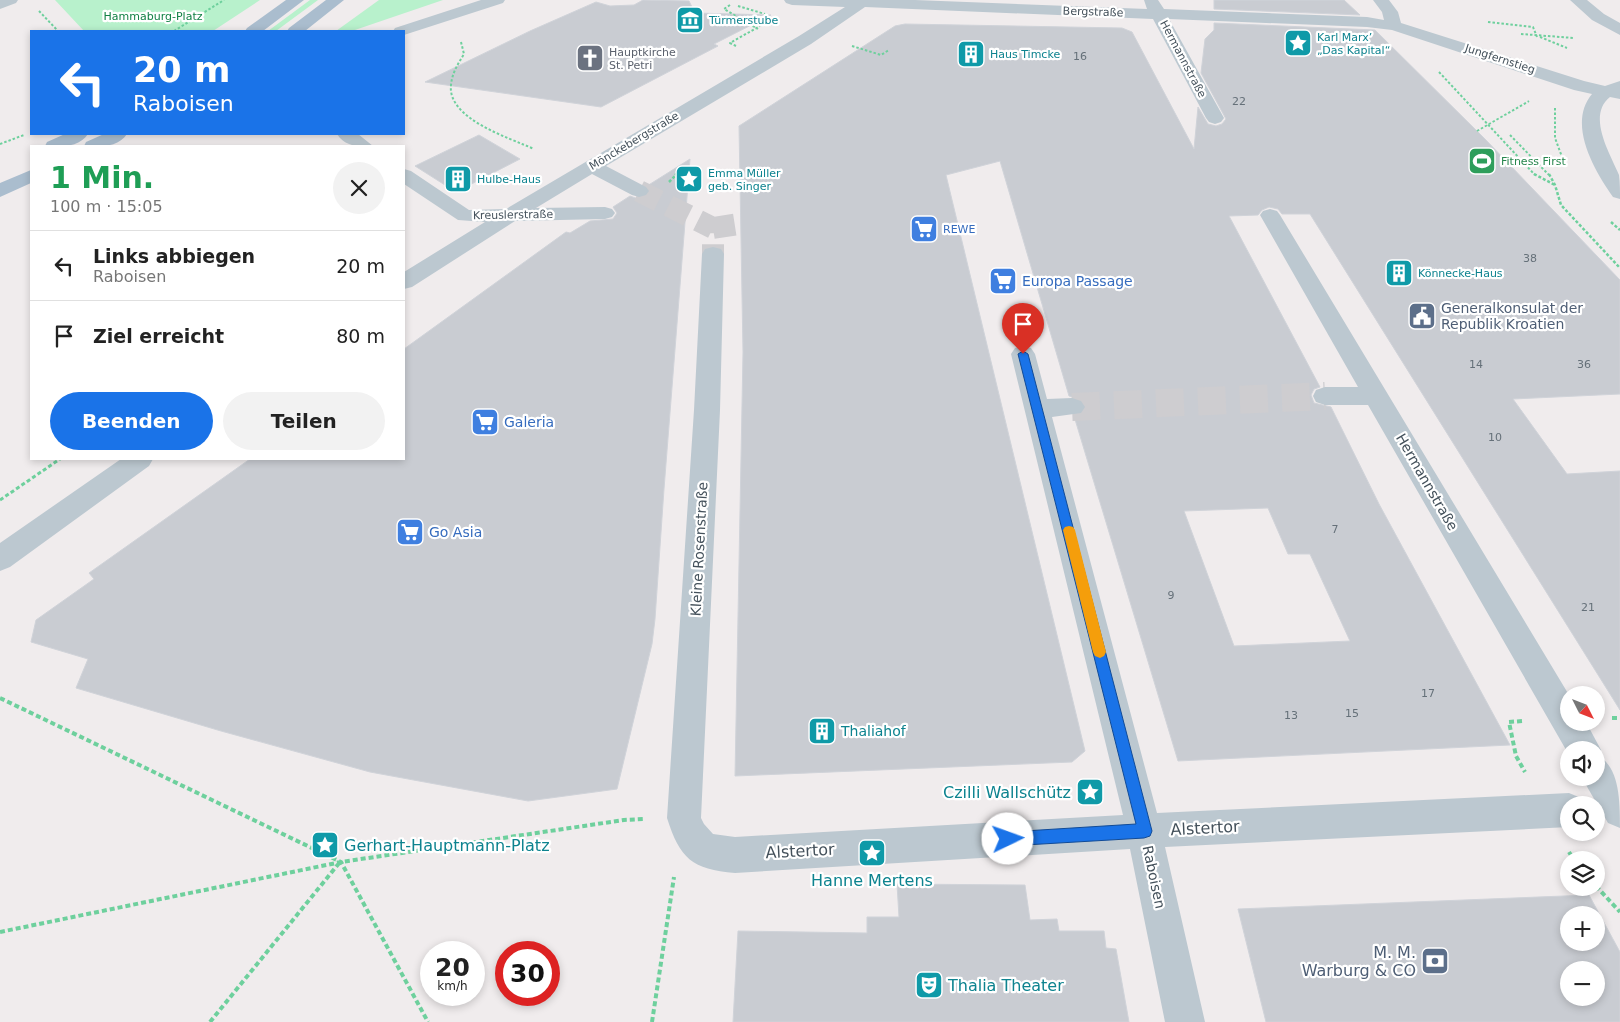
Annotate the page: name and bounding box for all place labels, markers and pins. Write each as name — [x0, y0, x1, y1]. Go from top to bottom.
museum icon: Türmerstube — [675, 5, 705, 35]
place label: Türmerstube — [708, 14, 779, 27]
place icon: Karl Marx’ „Das Kapital“ — [1283, 28, 1313, 58]
place label: Karl Marx’ „Das Kapital“ — [1317, 31, 1390, 57]
building icon: Haus Timcke — [956, 39, 986, 69]
church icon: Hauptkirche St. Petri — [575, 43, 605, 73]
place label: Hauptkirche St. Petri — [609, 46, 676, 72]
place label: Haus Timcke — [990, 48, 1060, 61]
sports icon: Fitness First — [1467, 146, 1497, 176]
place label: Fitness First — [1501, 155, 1566, 168]
building icon: Hulbe-Haus — [443, 164, 473, 194]
place icon: Emma Müller geb. Singer — [674, 164, 704, 194]
place label: Emma Müller geb. Singer — [708, 167, 781, 193]
place label: Hulbe-Haus — [477, 173, 541, 186]
supermarket icon: REWE — [909, 214, 939, 244]
place label: REWE — [943, 223, 975, 236]
building icon: Könnecke-Haus — [1384, 258, 1414, 288]
supermarket icon: Europa Passage — [988, 266, 1018, 296]
place label: Könnecke-Haus — [1418, 267, 1503, 280]
place label: Europa Passage — [1022, 273, 1133, 289]
place label: Generalkonsulat der Republik Kroatien — [1441, 300, 1583, 332]
public building icon: Generalkonsulat der Republik Kroatien — [1407, 301, 1437, 331]
pin — [1002, 303, 1044, 354]
supermarket icon: Galeria — [470, 407, 500, 437]
place label: Galeria — [504, 414, 554, 430]
supermarket icon: Go Asia — [395, 517, 425, 547]
place label: Go Asia — [429, 524, 482, 540]
building icon: Thaliahof — [807, 716, 837, 746]
place label: Thaliahof — [840, 723, 907, 739]
place icon: Czilli Wallschütz — [1075, 777, 1105, 807]
place label: Czilli Wallschütz — [943, 783, 1071, 802]
place icon: Gerhart-Hauptmann-Platz — [310, 830, 340, 860]
place label: Gerhart-Hauptmann-Platz — [344, 836, 550, 855]
place icon: Hanne Mertens — [857, 838, 887, 868]
place label: Hanne Mertens — [811, 871, 933, 890]
place label: M. M. Warburg & CO — [1302, 943, 1416, 980]
bank icon: M. M. Warburg & CO — [1420, 946, 1450, 976]
theatre icon: Thalia Theater — [914, 970, 944, 1000]
place label: Thalia Theater — [947, 976, 1064, 995]

